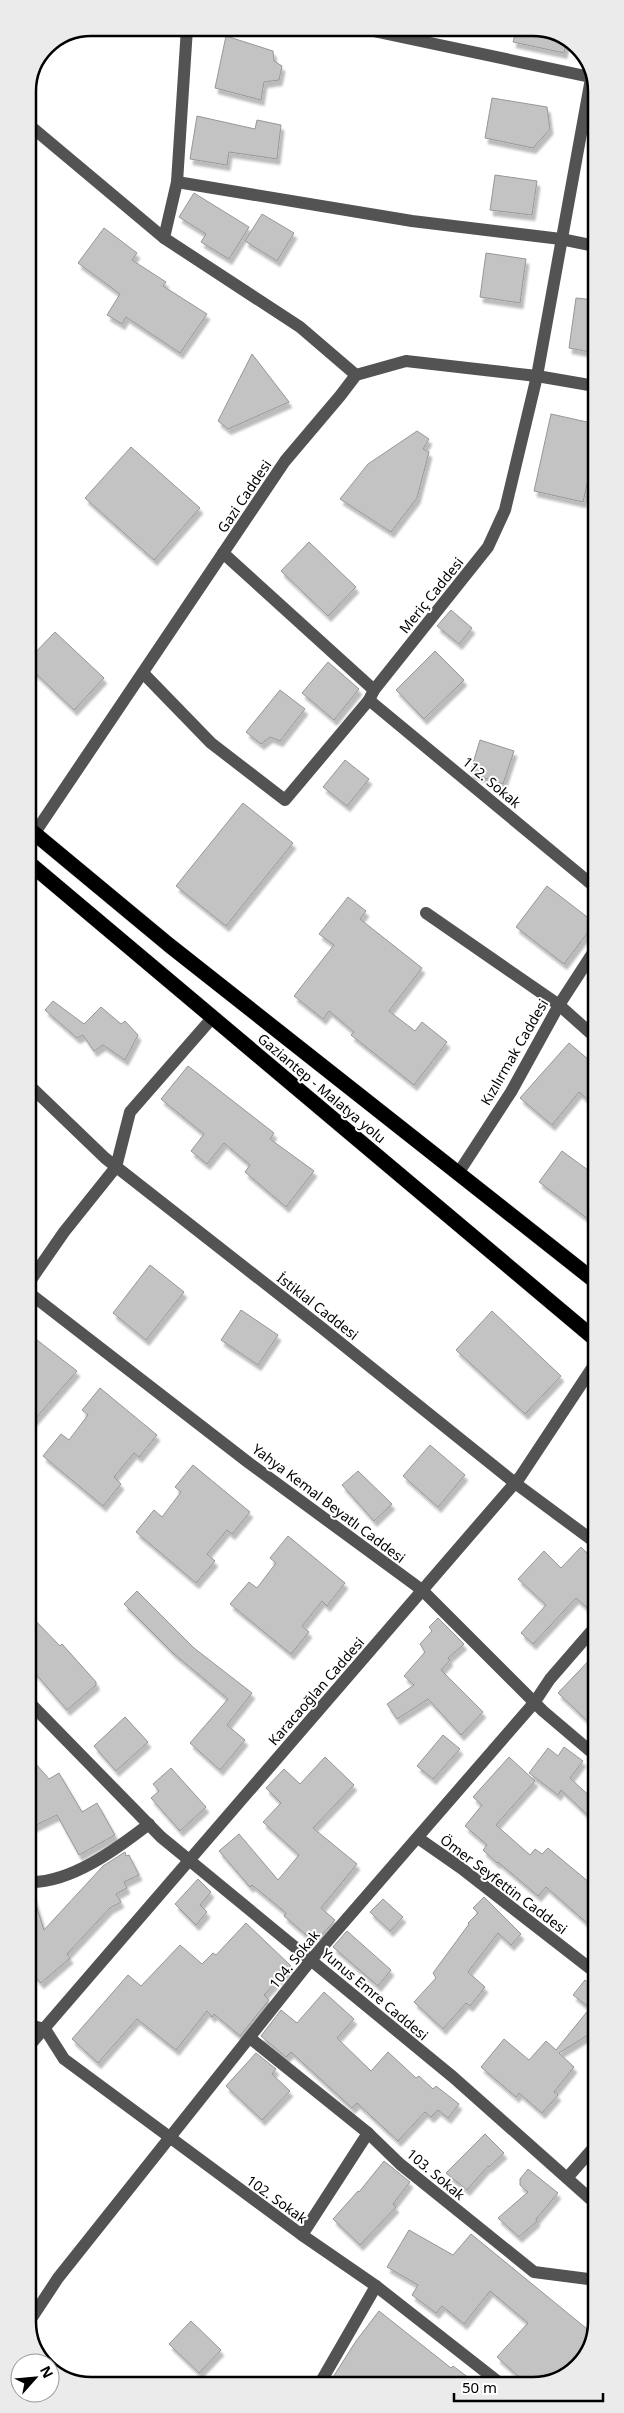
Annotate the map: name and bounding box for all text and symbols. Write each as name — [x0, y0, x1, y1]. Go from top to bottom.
street label: Gazi Caddesi — [213, 456, 275, 536]
street label: Meriç Caddesi — [395, 553, 467, 637]
street label: 112. Sokak — [459, 752, 525, 812]
street label: Kızılırmak Caddesi — [476, 995, 552, 1109]
street label: Gaziantep - Malatya yolu — [254, 1029, 390, 1147]
street label: İstiklal Caddesi — [273, 1268, 363, 1344]
street label: Yahya Kemal Beyatlı Caddesi — [249, 1439, 409, 1567]
street label: Karacaoğlan Caddesi — [264, 1633, 368, 1749]
street label: Ömer Seyfettin Caddesi — [437, 1830, 571, 1938]
street label: 104. Sokak — [264, 1925, 324, 1992]
street label: Yunus Emre Caddesi — [318, 1944, 432, 2044]
street label: 103. Sokak — [403, 2144, 469, 2204]
street label: 102. Sokak — [243, 2171, 311, 2228]
north arrow — [10, 2353, 60, 2403]
text: N — [36, 2362, 58, 2381]
scale bar — [454, 2370, 603, 2402]
text: 50 m — [462, 2377, 497, 2397]

